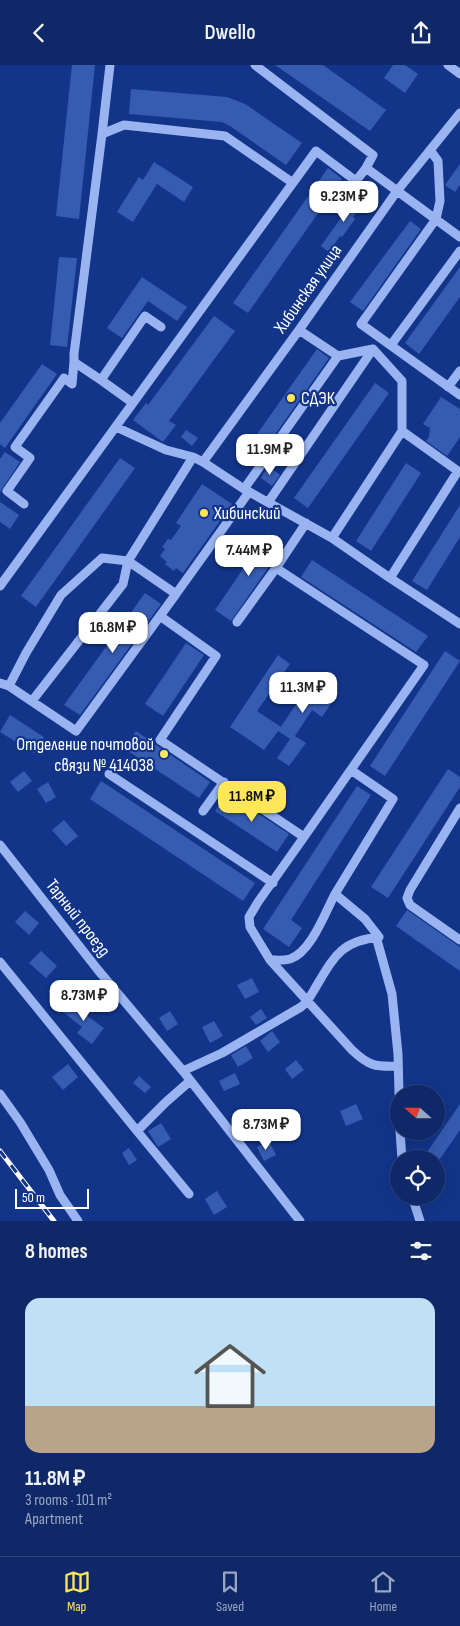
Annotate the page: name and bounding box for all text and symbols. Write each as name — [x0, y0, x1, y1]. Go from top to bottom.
icon: back — [25, 19, 53, 47]
text: Dwello — [204, 19, 256, 46]
icon: share — [407, 19, 435, 47]
pin: 9.23M ₽ — [298, 181, 390, 223]
text: 9.23M ₽ — [320, 187, 368, 206]
street label: Хибинская улица — [269, 241, 346, 338]
place label: СДЭК — [301, 388, 336, 409]
marker: СДЭК — [285, 392, 297, 404]
pin: 11.9M ₽ — [224, 433, 316, 476]
text: 11.9M ₽ — [247, 440, 293, 459]
place label: Хибинский — [213, 503, 281, 524]
marker: Хибинский — [198, 507, 210, 519]
pin: 7.44M ₽ — [203, 535, 295, 577]
text: 7.44M ₽ — [226, 541, 272, 560]
pin: 16.8M ₽ — [67, 611, 159, 654]
text: 16.8M ₽ — [90, 618, 136, 637]
pin: 11.3M ₽ — [257, 671, 349, 714]
text: 11.3M ₽ — [280, 678, 326, 697]
place label: Отделение почтовой связи № 414038 — [16, 734, 154, 776]
marker: Отделение почтовой связи № 414038 — [158, 748, 170, 760]
pin: 11.8M ₽ — [206, 781, 298, 823]
text: 11.8M ₽ — [229, 787, 275, 806]
street label: Тарный проезд — [41, 875, 115, 961]
pin: 8.73M ₽ — [38, 979, 130, 1022]
text: 8.73M ₽ — [61, 986, 107, 1005]
north arrow — [390, 1085, 445, 1140]
map controls — [390, 1085, 445, 1205]
pin: 8.73M ₽ — [220, 1109, 312, 1151]
text: 8.73M ₽ — [243, 1115, 289, 1134]
button: locate — [390, 1150, 445, 1205]
scale bar — [15, 1186, 89, 1209]
text: 50 m — [22, 1189, 45, 1206]
icon: filters — [407, 1237, 435, 1265]
text: 8 homes — [25, 1239, 88, 1264]
icon: home — [185, 1331, 275, 1421]
text: 11.8M ₽ — [25, 1466, 85, 1491]
text: 3 rooms · 101 m² — [25, 1491, 112, 1510]
text: Apartment — [25, 1510, 83, 1529]
tab: Map — [63, 1568, 91, 1615]
tab: Saved — [216, 1568, 244, 1615]
tab: Home — [369, 1568, 397, 1615]

